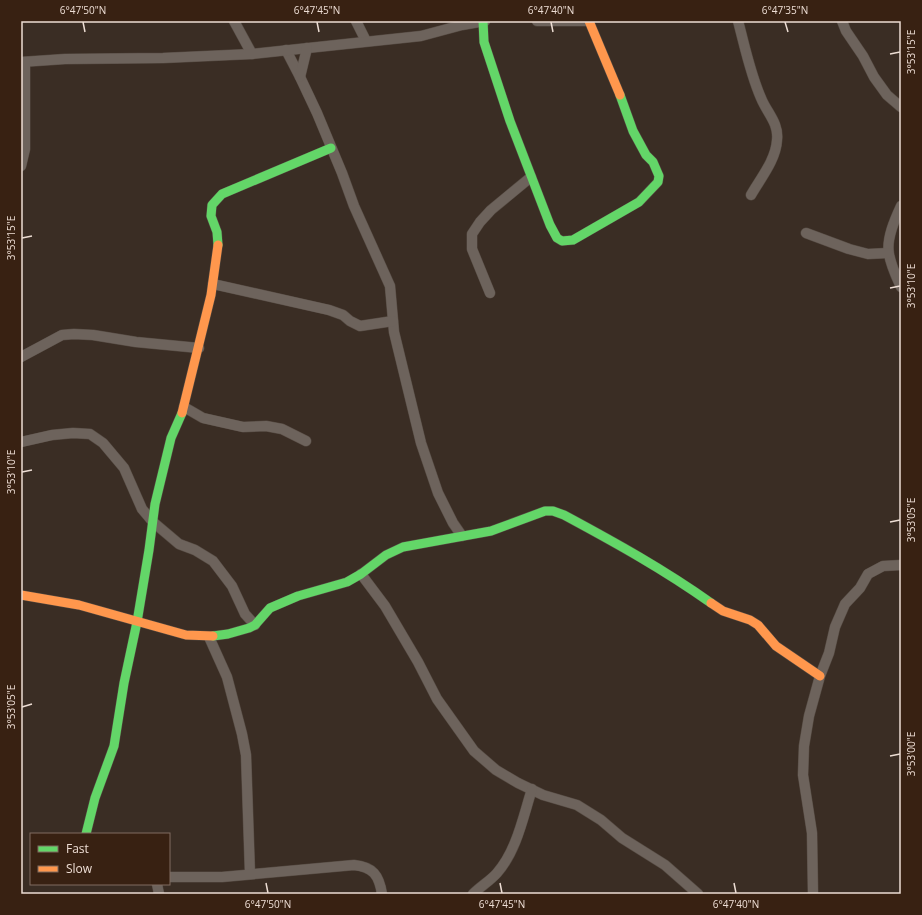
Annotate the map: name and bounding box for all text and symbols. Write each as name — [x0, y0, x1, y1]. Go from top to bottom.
text: 6°47'50"N — [60, 3, 106, 17]
text: 6°47'45"N — [294, 3, 340, 17]
text: 6°47'40"N — [528, 3, 574, 17]
text: 6°47'35"N — [762, 3, 808, 17]
text: 3°53'15"E — [904, 30, 918, 74]
text: 3°53'15"E — [4, 216, 18, 260]
text: 3°53'10"E — [904, 264, 918, 308]
text: 3°53'10"E — [4, 450, 18, 494]
text: 3°53'05"E — [904, 498, 918, 542]
text: 3°53'05"E — [4, 685, 18, 729]
text: 3°53'00"E — [904, 732, 918, 776]
legend — [30, 833, 170, 885]
text: Fast — [66, 840, 89, 857]
text: Slow — [66, 860, 93, 877]
text: 6°47'50"N — [245, 897, 291, 911]
text: 6°47'45"N — [479, 897, 525, 911]
text: 6°47'40"N — [713, 897, 759, 911]

